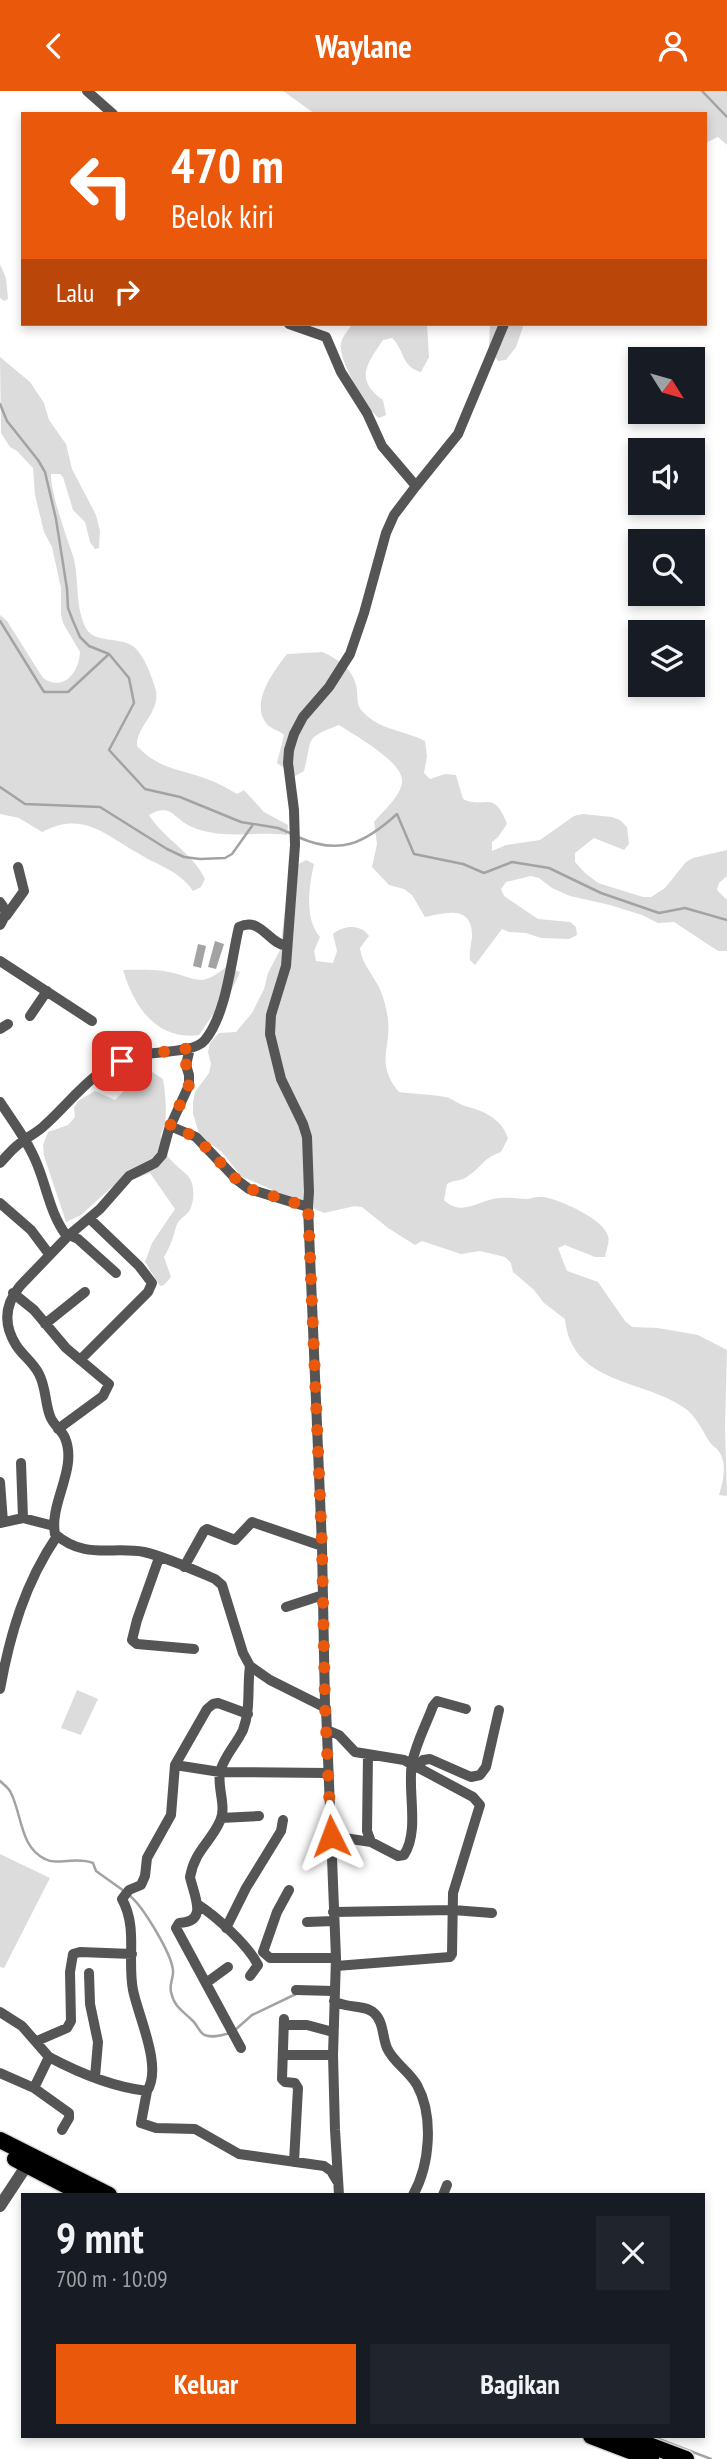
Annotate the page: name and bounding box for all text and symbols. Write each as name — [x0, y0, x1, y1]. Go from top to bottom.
text: Waylane — [315, 25, 412, 67]
icon: back — [35, 27, 73, 65]
icon: person — [654, 27, 692, 65]
text: 470 m — [171, 133, 284, 197]
icon: left — [56, 140, 147, 231]
text: Belok kiri — [171, 195, 274, 237]
icon: right — [108, 273, 146, 311]
text: Lalu — [56, 276, 94, 309]
north arrow — [628, 347, 705, 423]
map controls — [628, 347, 705, 697]
button: sound — [628, 438, 705, 515]
button: search — [628, 529, 705, 606]
button: layers — [628, 620, 705, 697]
pin — [92, 1031, 152, 1091]
icon: arrive — [103, 1042, 141, 1080]
position arrow — [294, 1799, 368, 1873]
text: 9 mnt — [56, 2210, 144, 2265]
button: close — [596, 2216, 670, 2290]
text: 700 m · 10:09 — [56, 2264, 168, 2293]
button: Keluar — [56, 2344, 356, 2424]
button: Bagikan — [370, 2344, 670, 2424]

